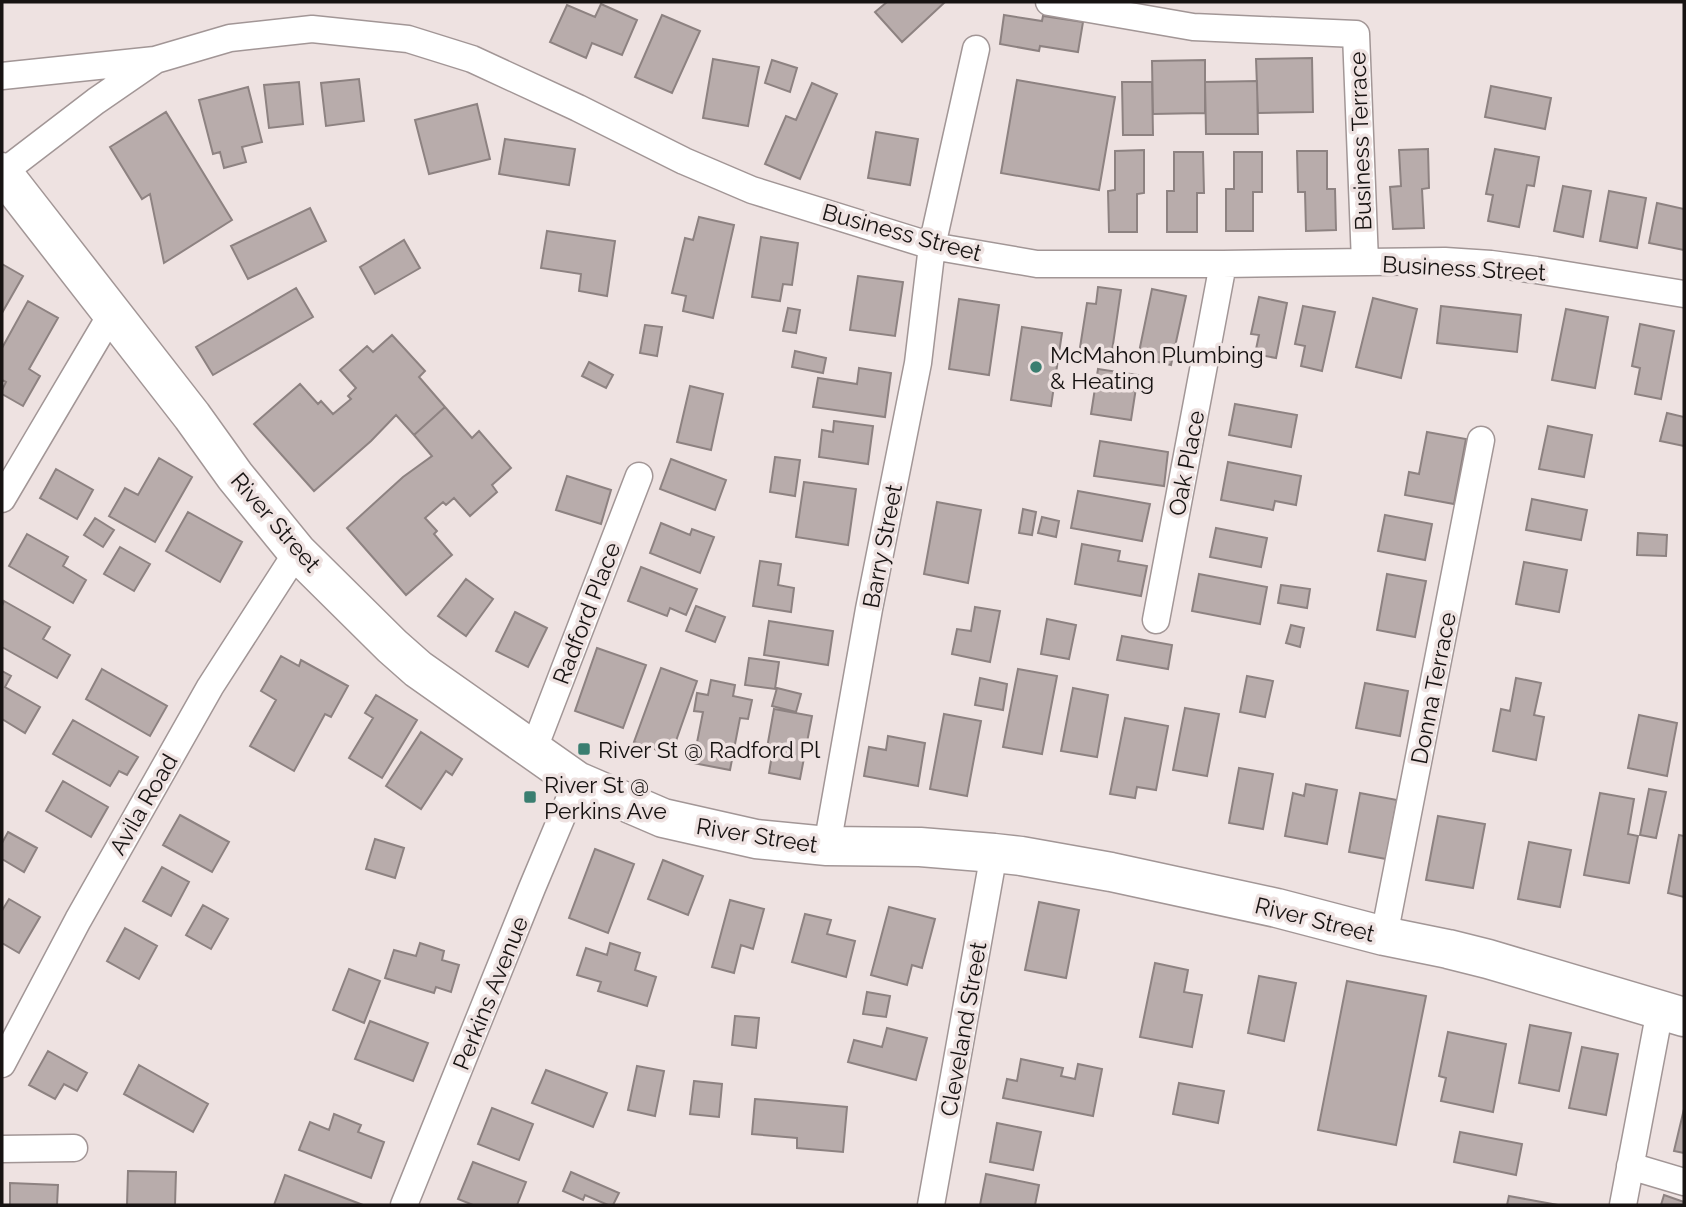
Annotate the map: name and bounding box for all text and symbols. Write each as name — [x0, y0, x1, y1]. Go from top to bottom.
street label: Business Terrace — [1343, 51, 1377, 231]
street label: Business Street — [819, 198, 985, 266]
street label: Business Street — [1381, 250, 1547, 286]
place label: McMahon Plumbing & Heating — [1050, 341, 1264, 394]
marker: McMahon Plumbing & Heating — [1028, 359, 1044, 375]
street label: Oak Place — [1163, 408, 1209, 518]
street label: River Street — [226, 467, 327, 577]
street label: Barry Street — [857, 482, 907, 610]
street label: Radford Place — [547, 538, 625, 688]
street label: Donna Terrace — [1405, 610, 1461, 766]
place label: River St @ Radford Pl — [598, 736, 821, 763]
marker: River St @ Radford Pl — [576, 741, 592, 757]
street label: Avila Road — [103, 749, 183, 859]
place label: River St @ Perkins Ave — [544, 771, 667, 824]
marker: River St @ Perkins Ave — [522, 789, 538, 805]
street label: River Street — [694, 812, 820, 858]
street label: River Street — [1252, 891, 1378, 947]
street label: Perkins Avenue — [447, 912, 533, 1074]
street label: Cleveland Street — [934, 939, 992, 1118]

